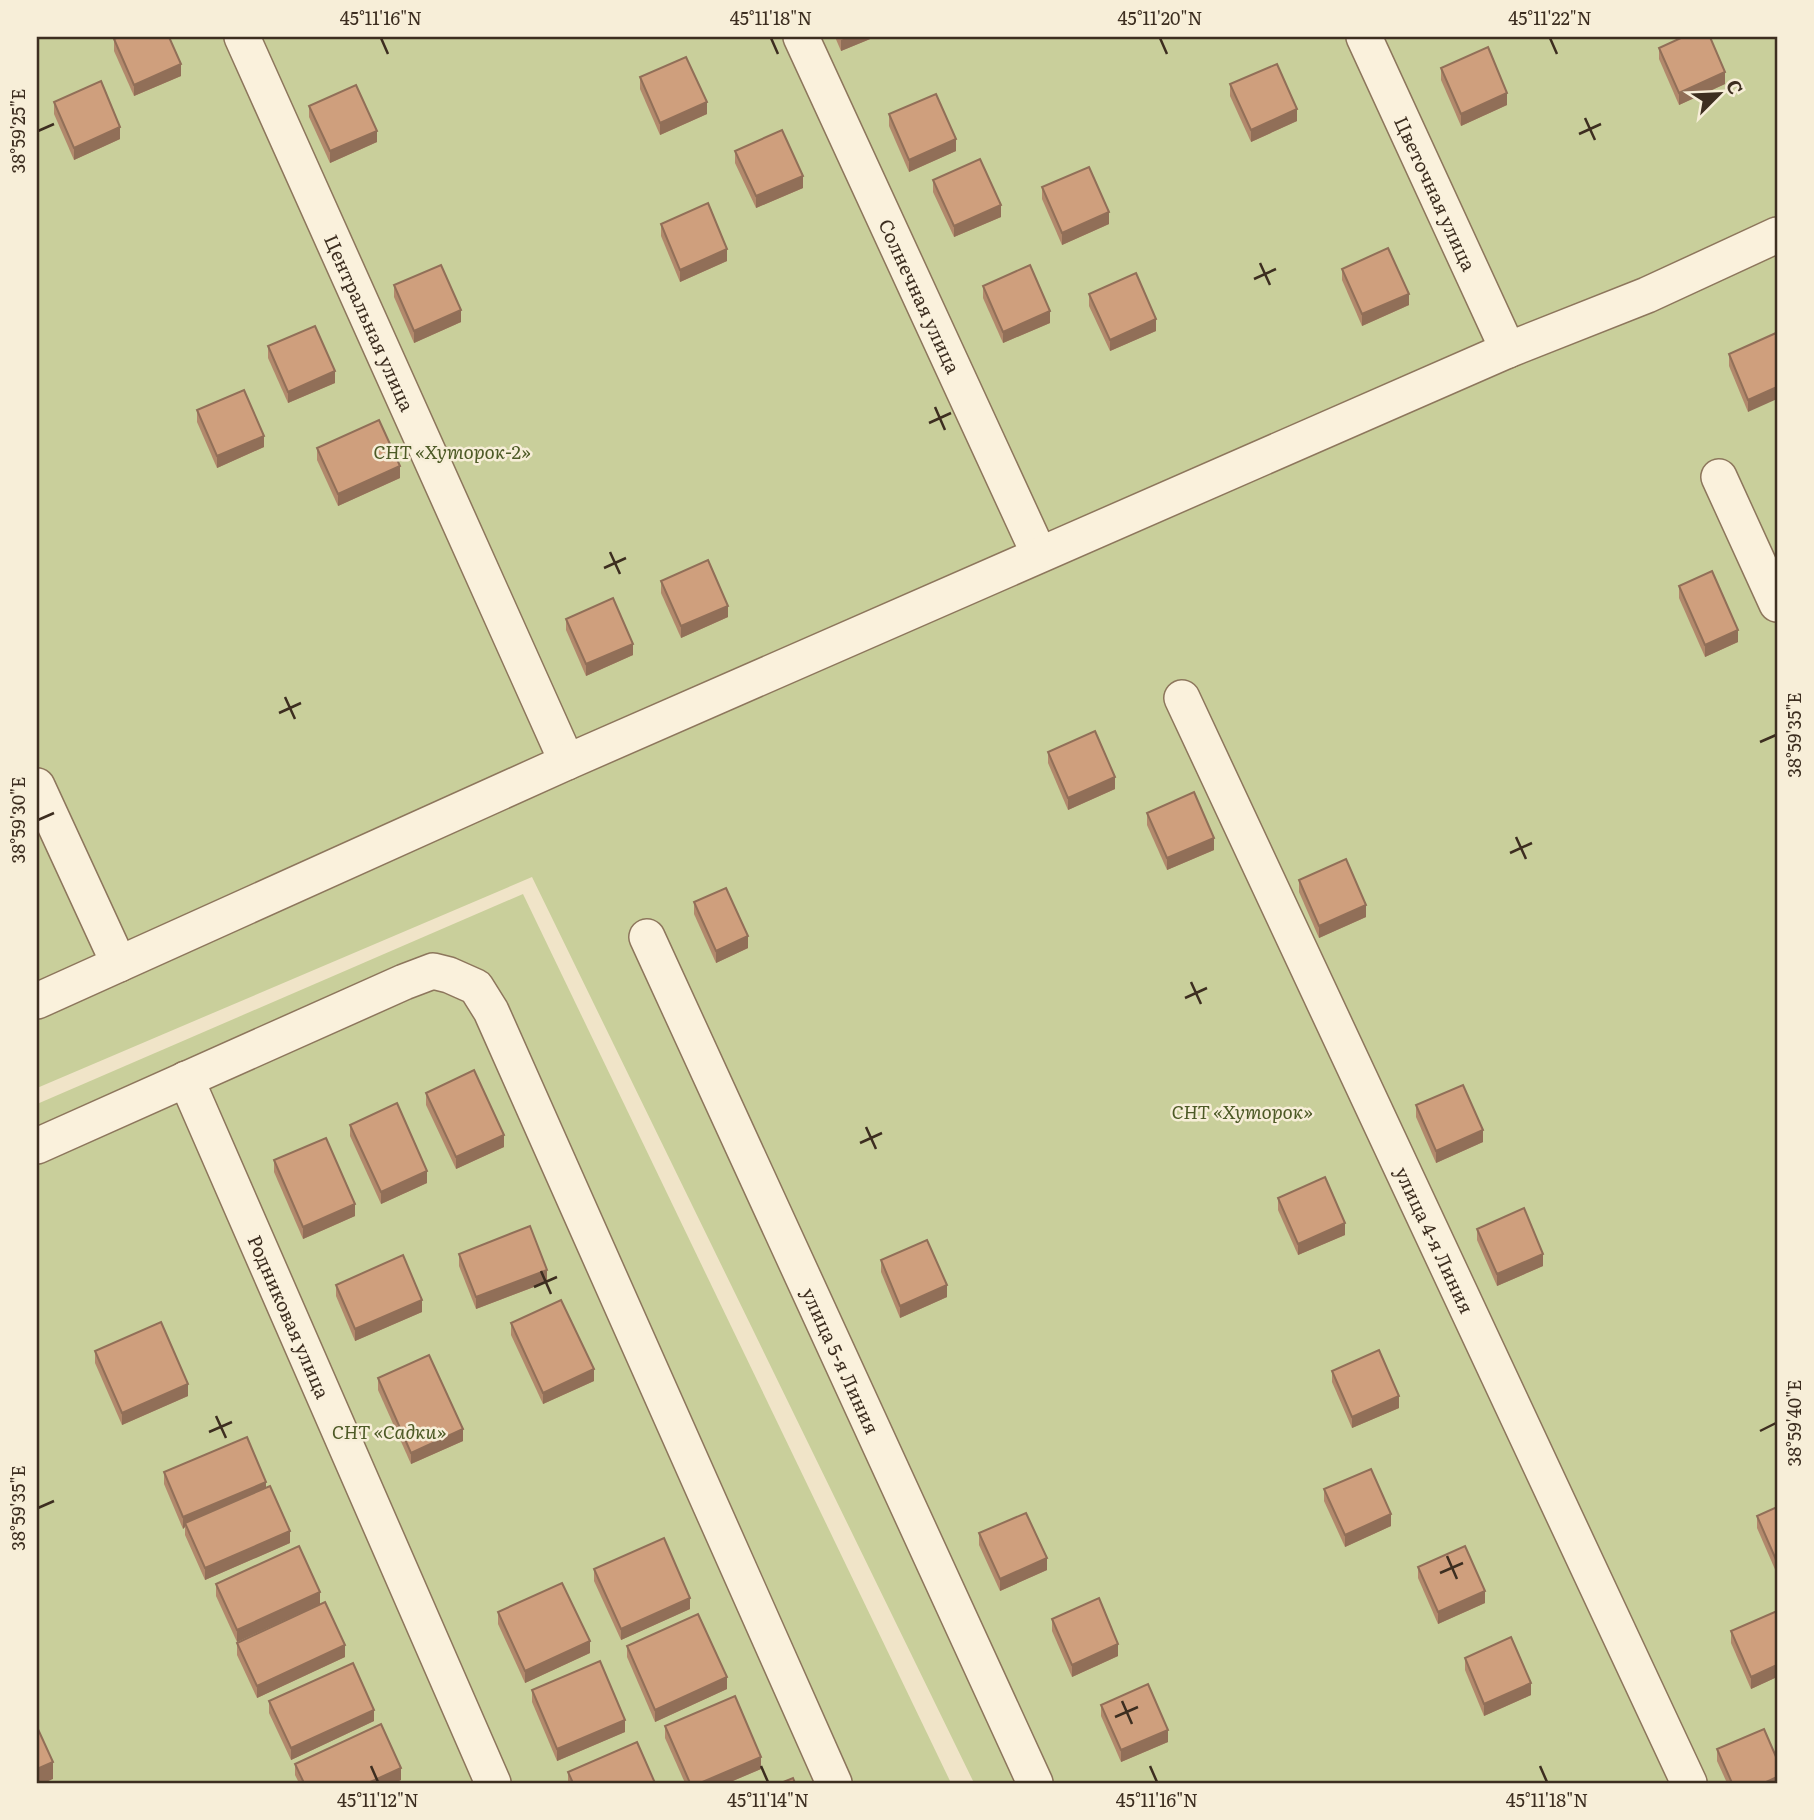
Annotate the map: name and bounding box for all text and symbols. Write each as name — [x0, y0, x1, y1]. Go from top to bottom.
text: 45°11'16"N — [340, 4, 422, 31]
text: 45°11'18"N — [730, 4, 812, 31]
text: 45°11'20"N — [1118, 4, 1202, 31]
text: 45°11'22"N — [1508, 4, 1592, 31]
north arrow — [1685, 60, 1755, 130]
text: С — [1720, 75, 1751, 99]
text: 38°59'25"E — [4, 88, 31, 174]
street label: Цветочная улица — [1388, 111, 1484, 276]
street label: Солнечная улица — [872, 214, 968, 378]
street label: Центральная улица — [318, 230, 422, 416]
park label: СНТ «Хуторок-2» — [373, 437, 531, 465]
text: 38°59'35"E — [1780, 692, 1807, 778]
text: 38°59'30"E — [4, 777, 31, 863]
park label: СНТ «Хуторок» — [1171, 1097, 1313, 1125]
street label: улица 4-я Линия — [1389, 1162, 1482, 1318]
street label: Родниковая улица — [241, 1230, 338, 1403]
street label: улица 5-я Линия — [795, 1283, 887, 1438]
text: 38°59'40"E — [1780, 1379, 1807, 1467]
park label: СНТ «Садки» — [332, 1417, 447, 1445]
text: 38°59'35"E — [4, 1465, 31, 1551]
text: 45°11'12"N — [337, 1786, 419, 1813]
text: 45°11'14"N — [727, 1786, 809, 1813]
text: 45°11'16"N — [1116, 1786, 1198, 1813]
text: 45°11'18"N — [1506, 1786, 1588, 1813]

